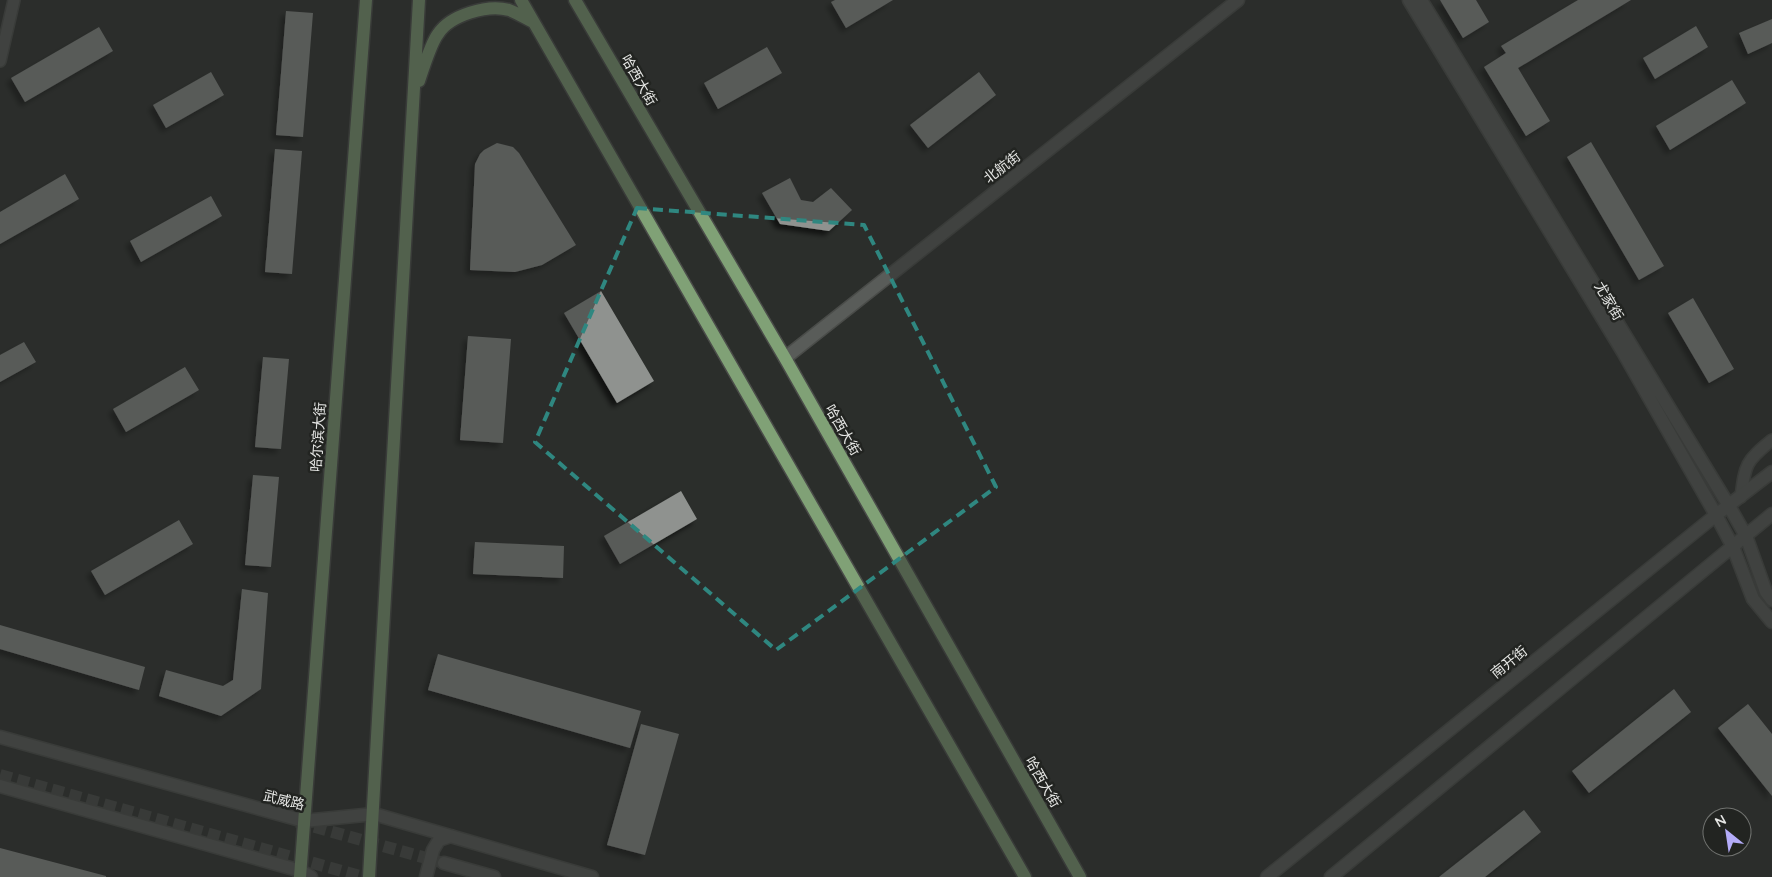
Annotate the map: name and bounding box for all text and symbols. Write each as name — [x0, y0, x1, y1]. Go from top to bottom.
street label: 哈西大街 — [617, 51, 661, 109]
street label: 北航街 — [980, 147, 1024, 187]
street label: 尤家街 — [1590, 278, 1628, 324]
street label: 哈尔滨大街 — [307, 401, 329, 473]
street label: 哈西大街 — [821, 401, 865, 459]
street label: 南开街 — [1487, 642, 1531, 682]
street label: 哈西大街 — [1021, 753, 1065, 811]
street label: 武威路 — [261, 786, 307, 814]
north arrow — [1702, 807, 1752, 857]
text: N — [1712, 810, 1729, 831]

